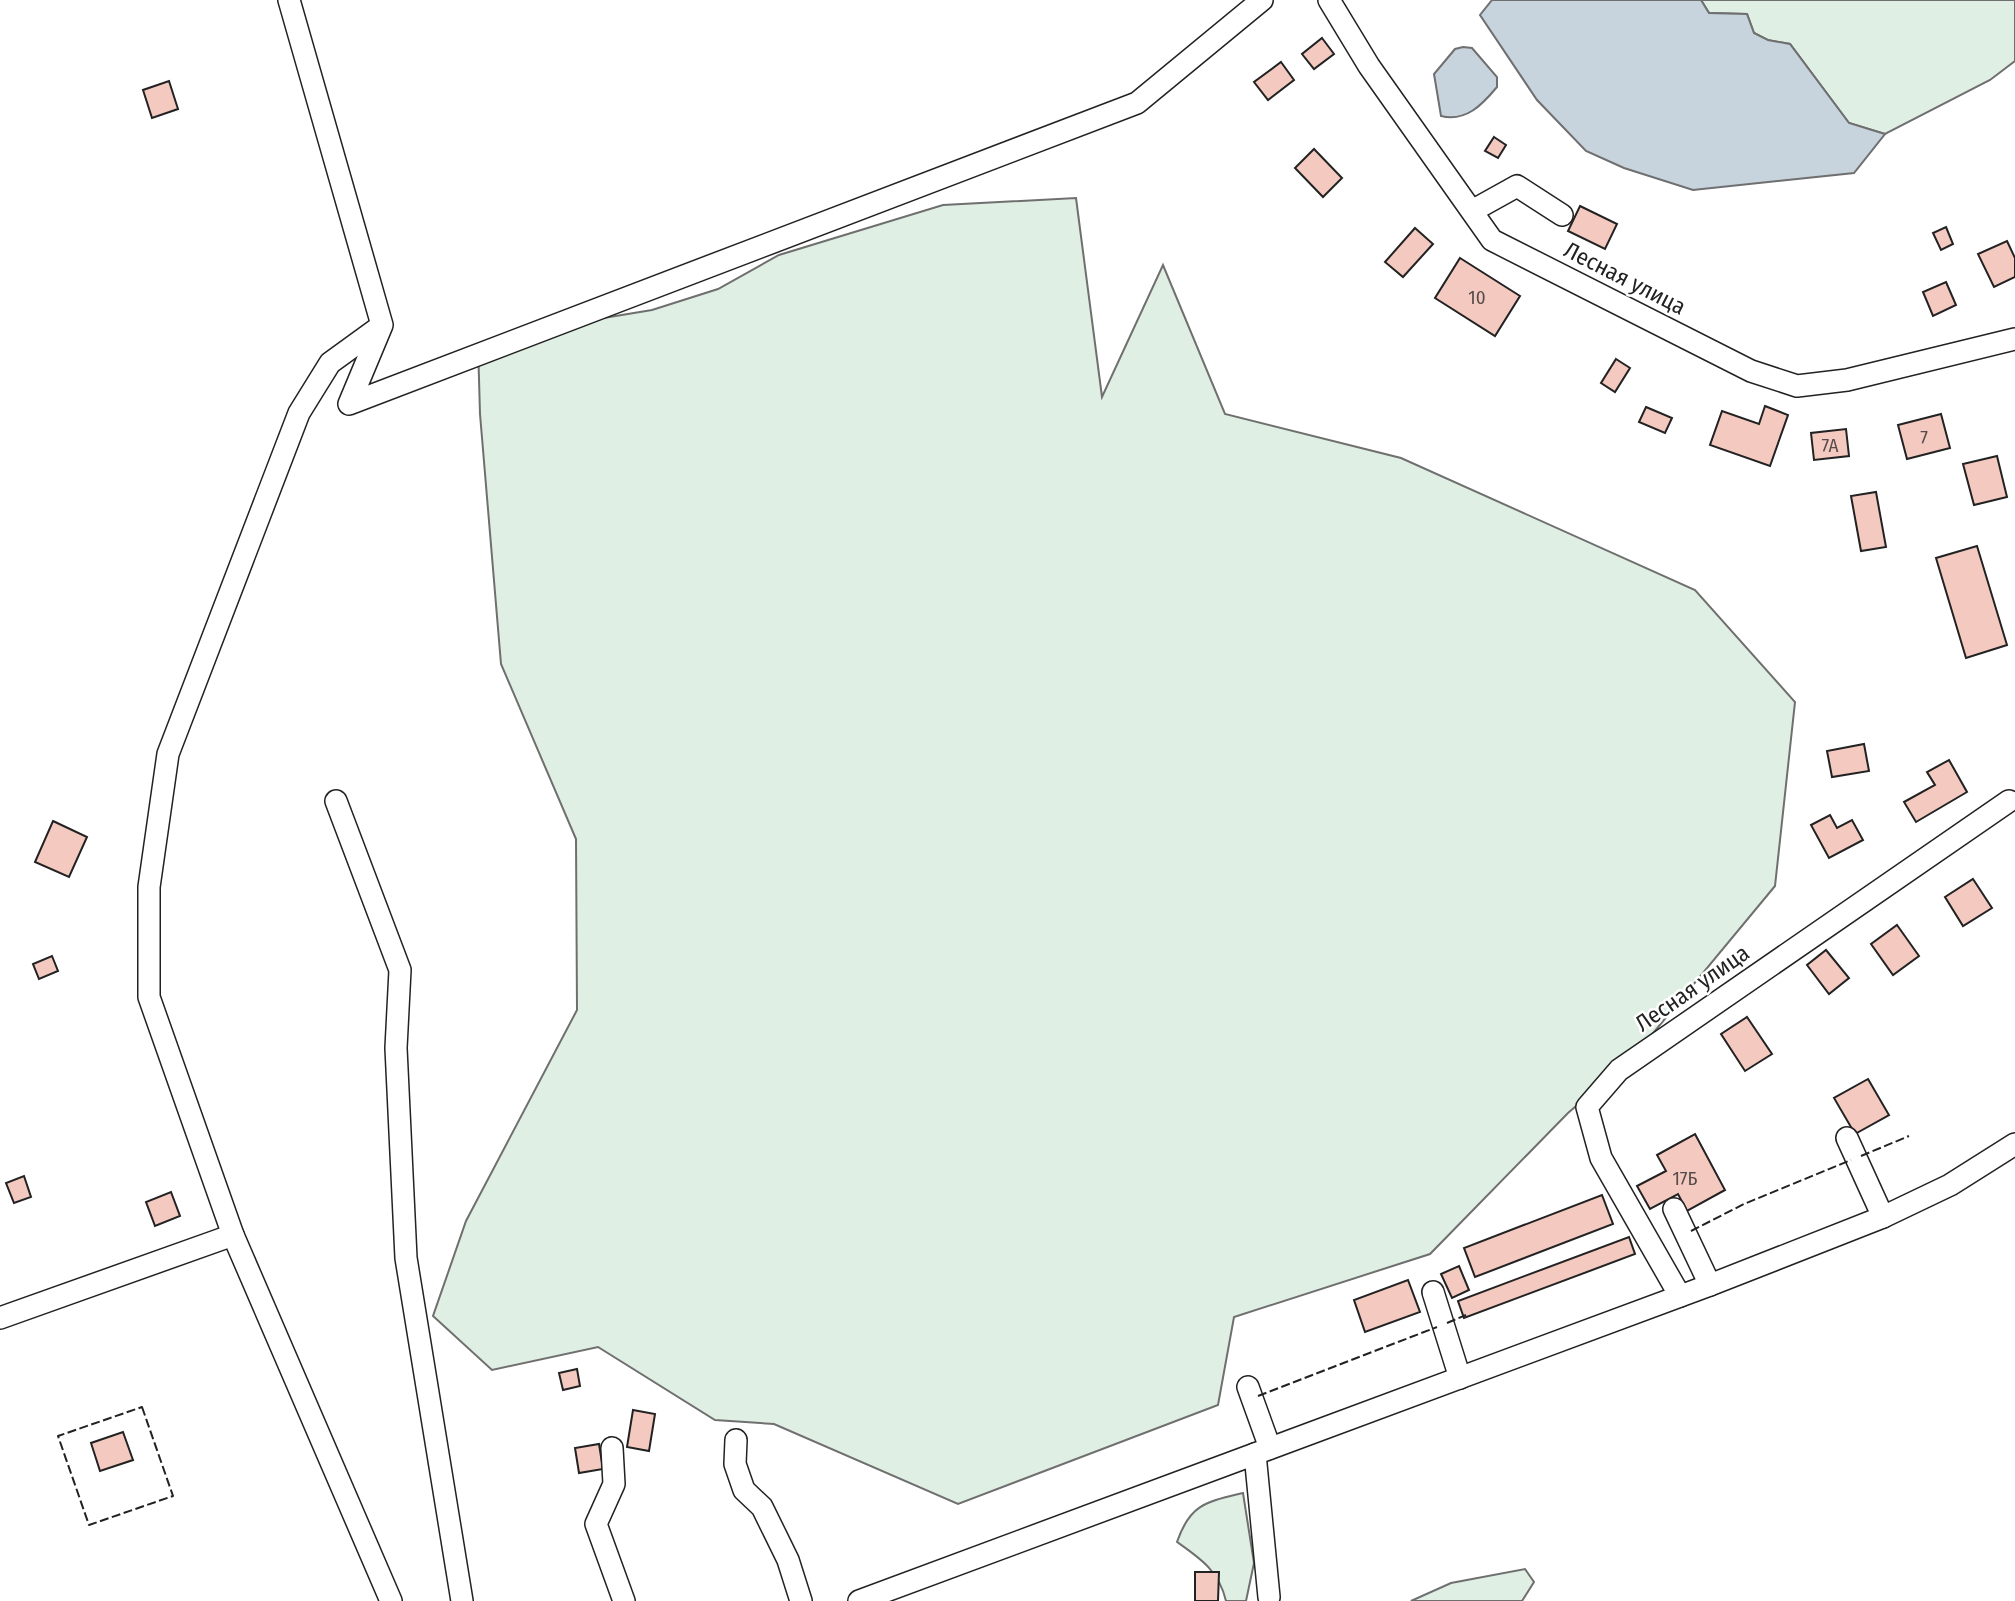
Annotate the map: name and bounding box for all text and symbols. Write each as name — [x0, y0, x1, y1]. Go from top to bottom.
street label: Лесная улица — [1560, 235, 1690, 321]
house number: 10 — [1468, 286, 1486, 309]
house number: 7 — [1920, 426, 1928, 449]
house number: 7А — [1821, 434, 1839, 457]
street label: Лесная улица — [1630, 938, 1754, 1038]
house number: 17Б — [1672, 1167, 1698, 1190]

